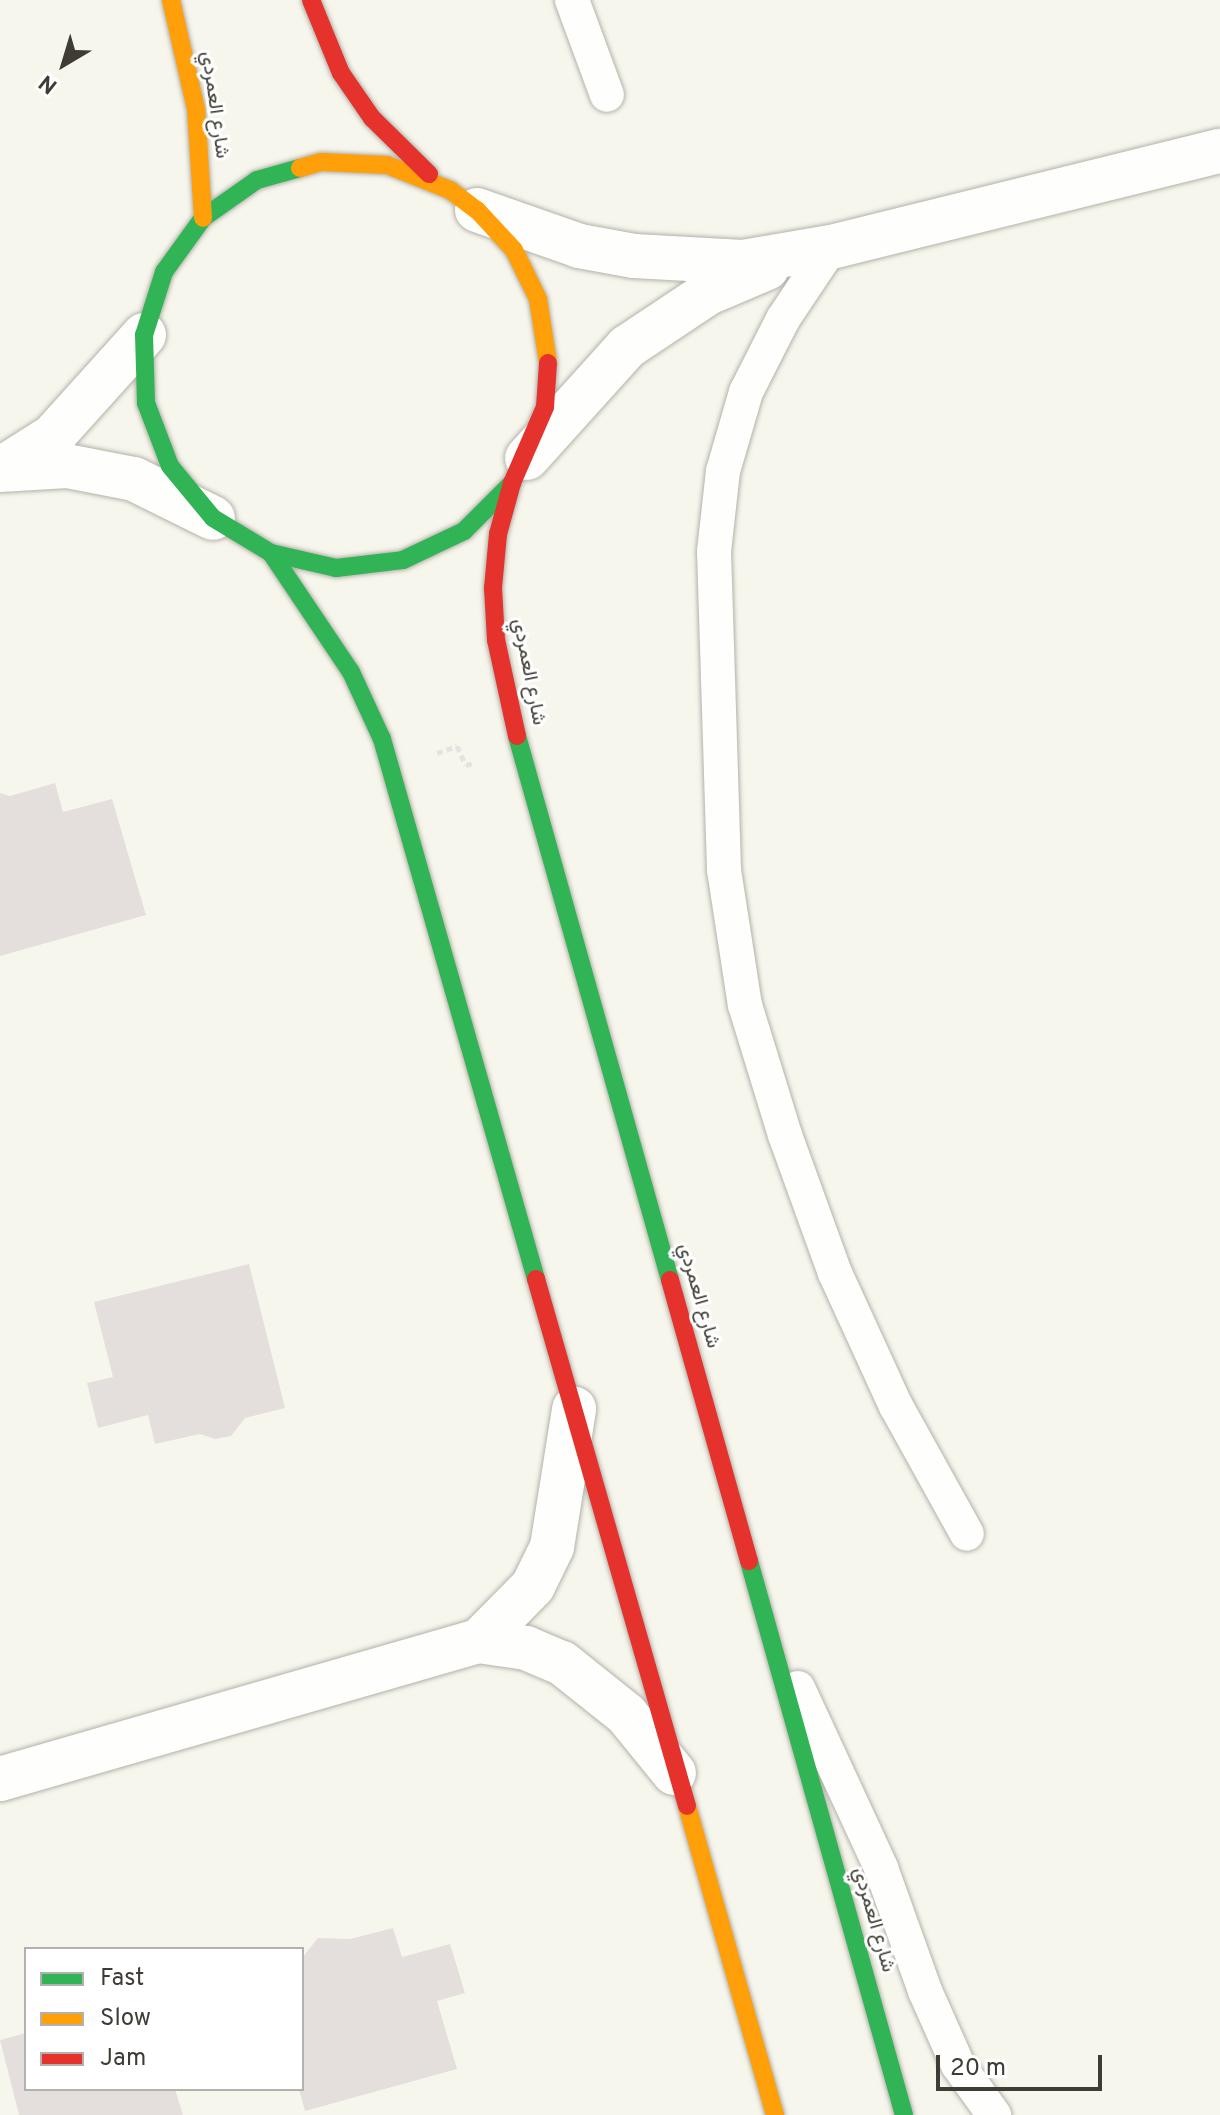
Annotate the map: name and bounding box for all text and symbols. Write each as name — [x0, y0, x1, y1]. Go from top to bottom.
north arrow — [24, 24, 104, 104]
street label: شارع العمردي — [195, 50, 233, 160]
text: N — [34, 68, 63, 99]
street label: شارع العمردي — [506, 617, 550, 727]
street label: شارع العمردي — [672, 1241, 724, 1351]
street label: شارع العمردي — [847, 1865, 899, 1975]
legend — [24, 1947, 304, 2091]
text: Fast — [100, 1964, 144, 1994]
text: Slow — [100, 2004, 151, 2034]
scale bar — [940, 2039, 1106, 2089]
text: Jam — [100, 2044, 146, 2074]
text: 20 m — [950, 2054, 1006, 2084]

